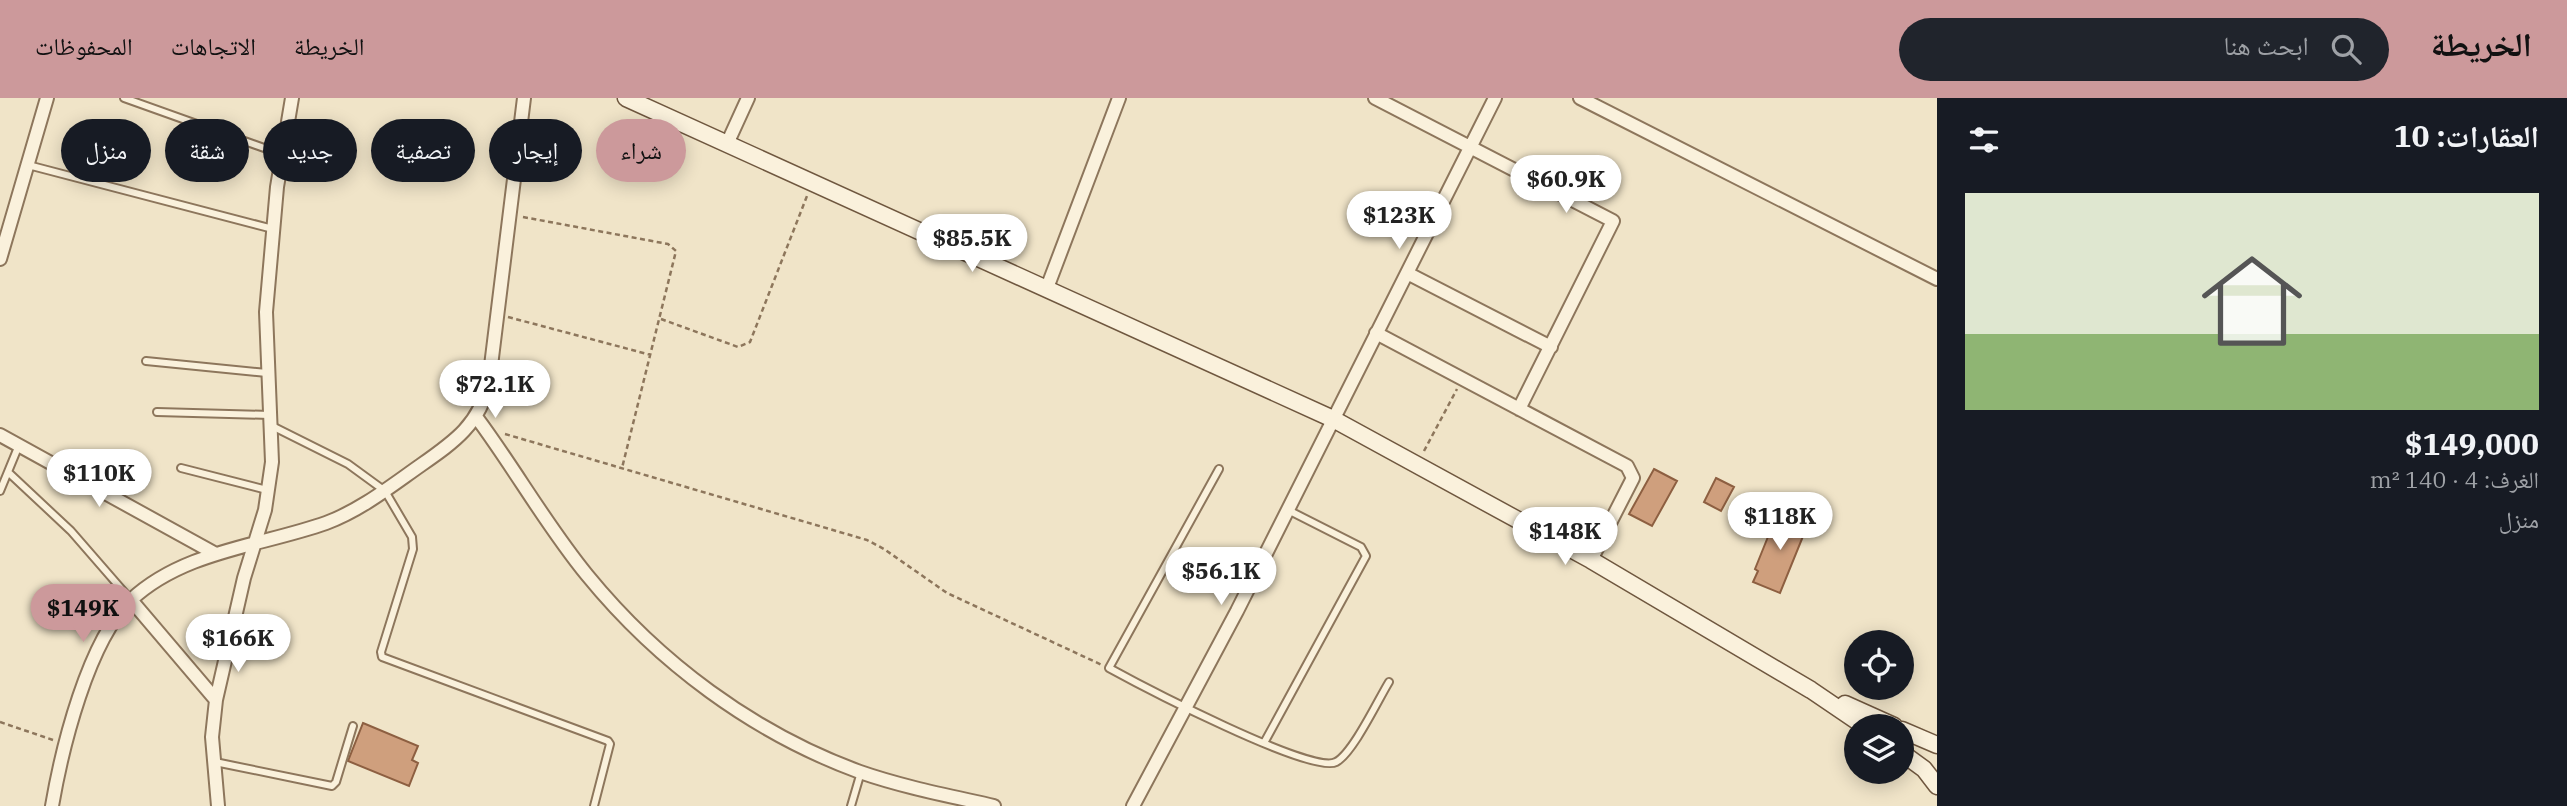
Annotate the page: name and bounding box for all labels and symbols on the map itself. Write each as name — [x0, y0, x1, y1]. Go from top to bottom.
pin: $60.9K — [1509, 156, 1623, 215]
pin: $123K — [1350, 192, 1448, 251]
pin: $85.5K — [915, 214, 1029, 274]
pin: $72.1K — [438, 360, 552, 420]
pin: $110K — [50, 450, 148, 509]
pin: $118K — [1731, 492, 1829, 552]
pin: $148K — [1516, 508, 1614, 567]
pin: $56.1K — [1164, 547, 1278, 607]
pin: $149K — [34, 584, 132, 644]
pin: $166K — [189, 614, 287, 674]

